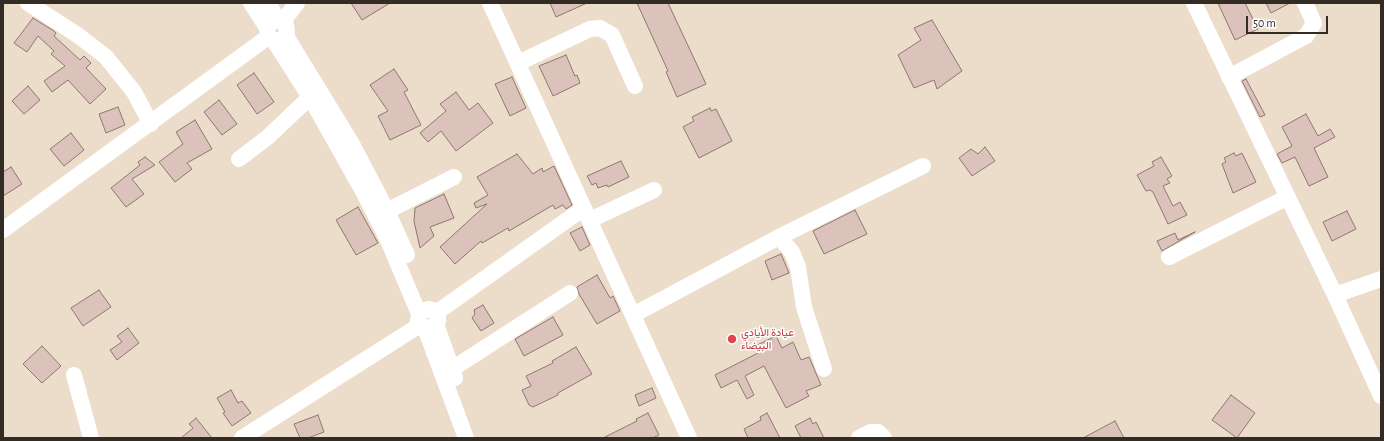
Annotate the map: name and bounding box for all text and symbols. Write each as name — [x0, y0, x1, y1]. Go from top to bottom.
scale bar — [1248, 8, 1330, 34]
text: 50 m — [1253, 17, 1276, 29]
place label: عيادة الأيادي البيضاء — [741, 326, 794, 352]
marker: عيادة الأيادي البيضاء — [726, 333, 738, 345]

